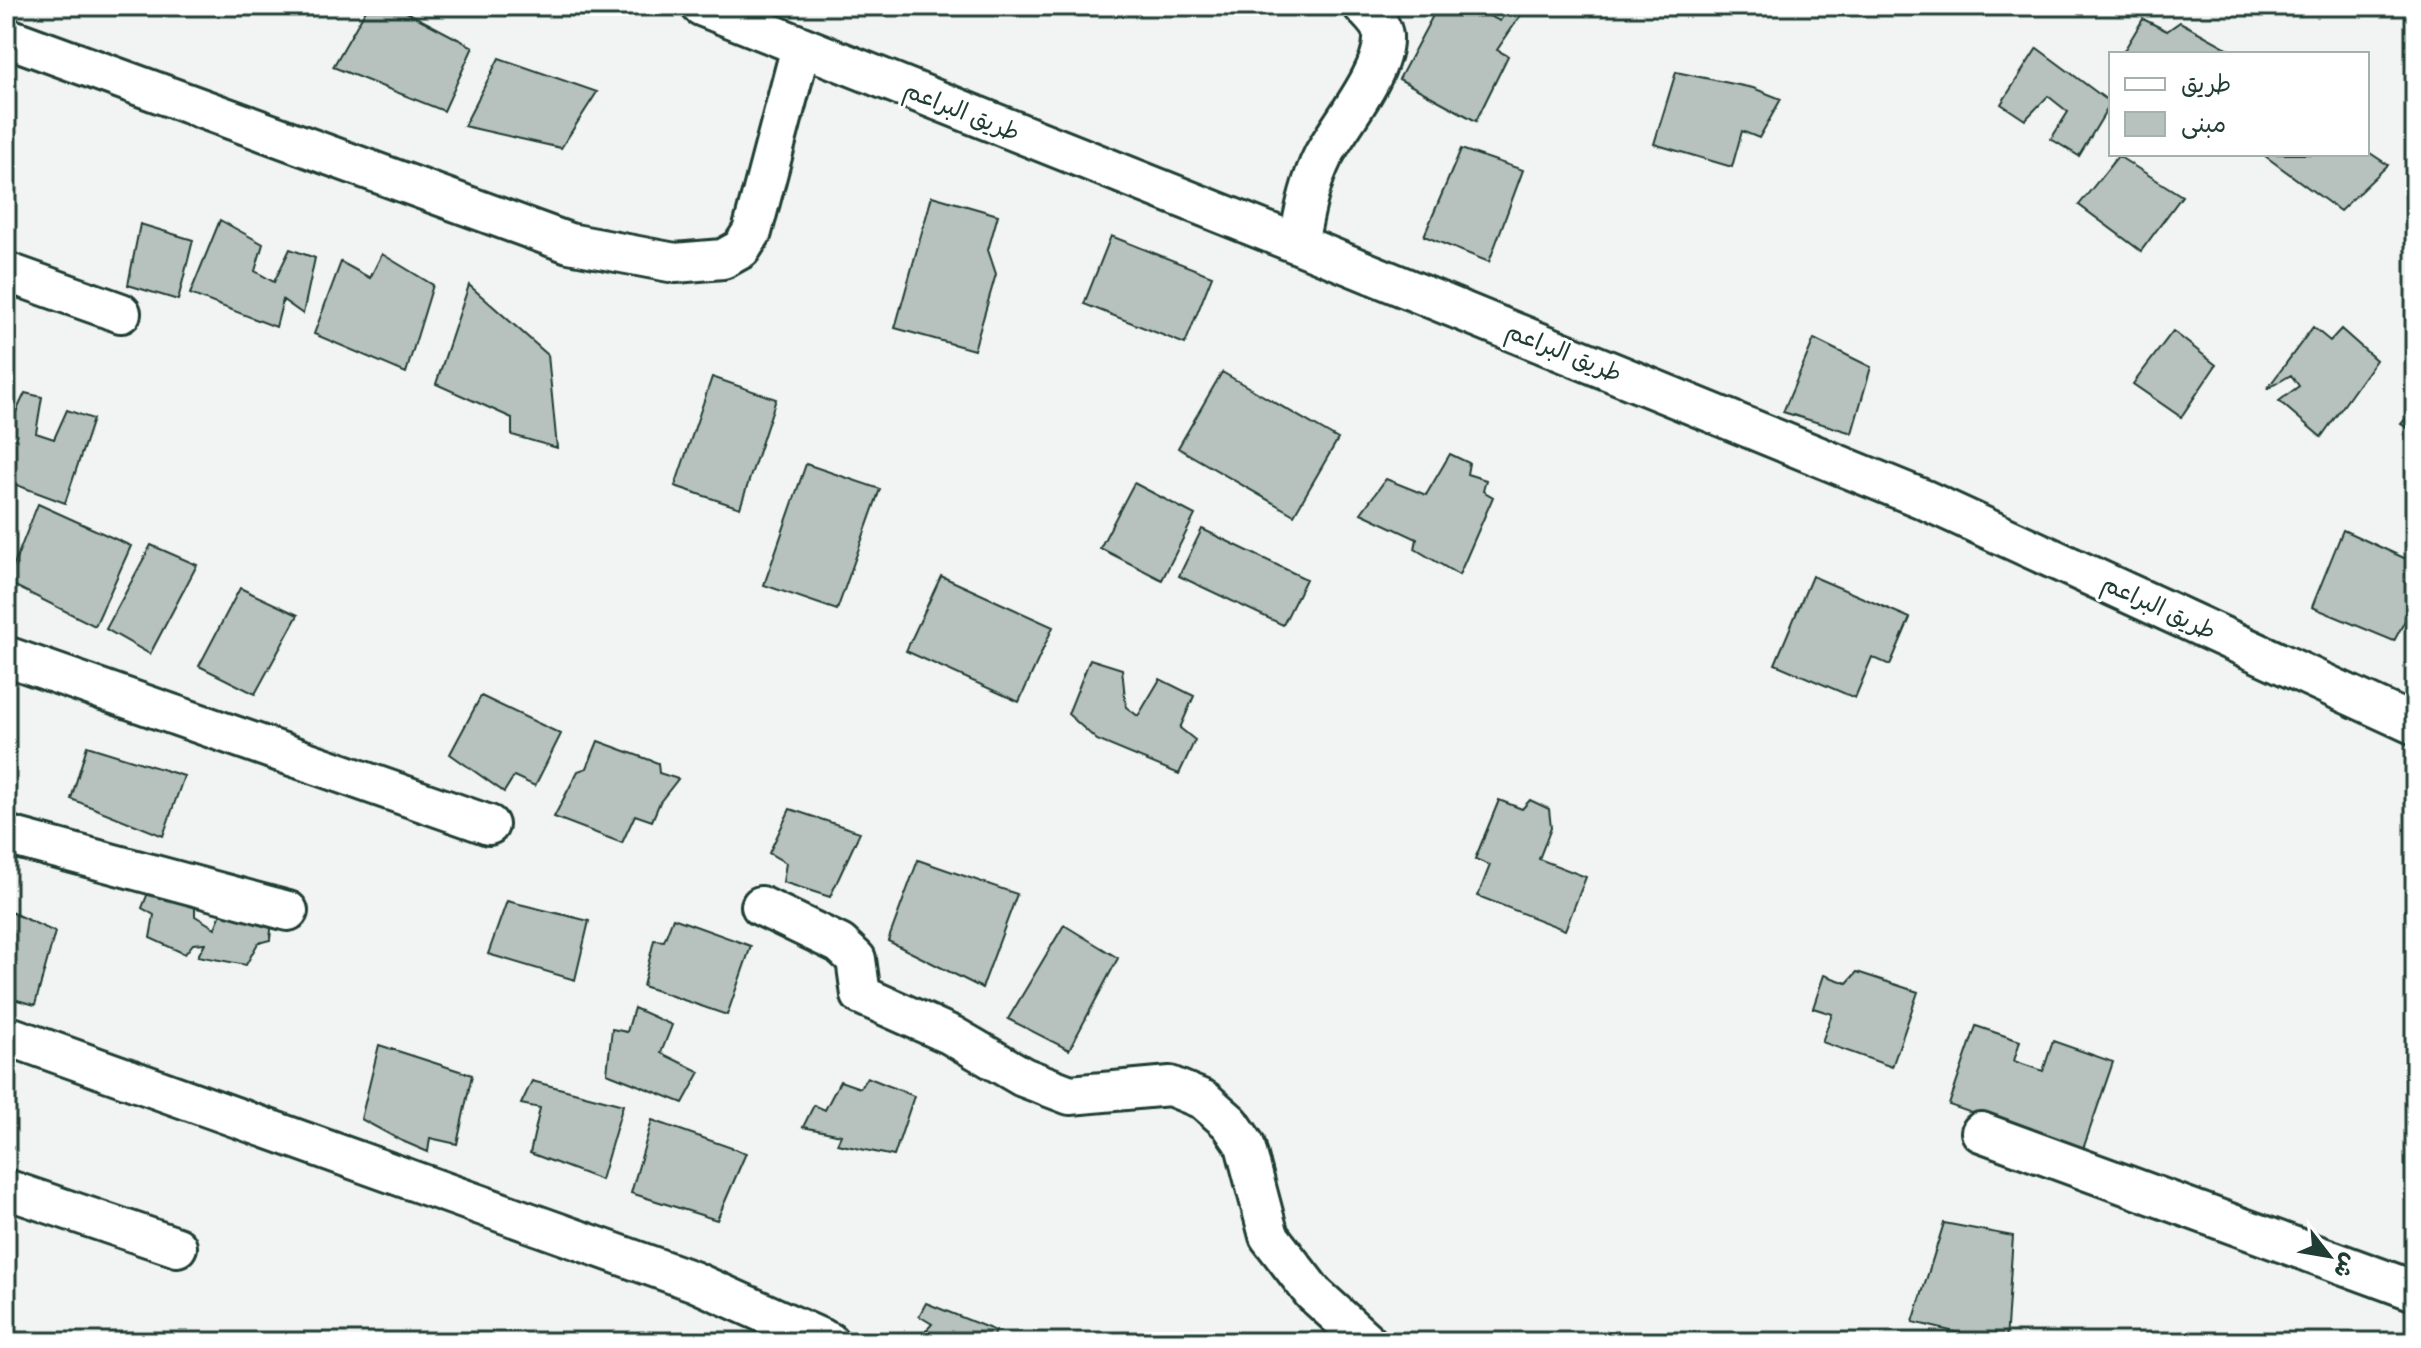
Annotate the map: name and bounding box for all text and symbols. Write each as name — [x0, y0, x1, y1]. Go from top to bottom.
legend — [2109, 52, 2369, 156]
text: طريق — [2181, 70, 2231, 104]
street label: طريق البراعم — [898, 75, 1024, 152]
text: مبنى — [2181, 110, 2226, 144]
street label: طريق البراعم — [1500, 316, 1626, 393]
street label: طريق البراعم — [2095, 568, 2220, 651]
north arrow — [2289, 1216, 2369, 1296]
text: ش — [2324, 1246, 2363, 1283]

